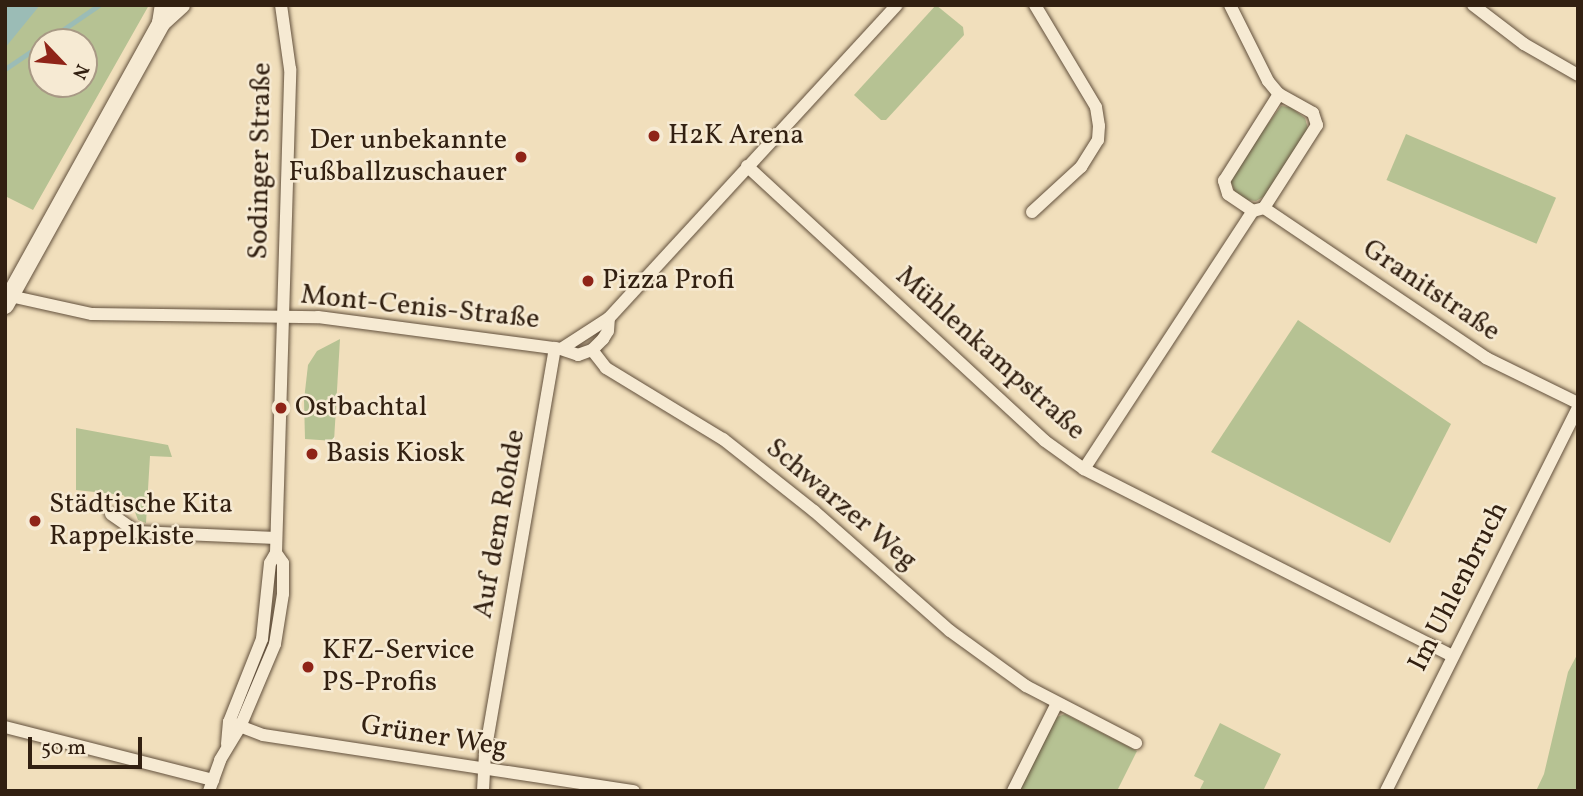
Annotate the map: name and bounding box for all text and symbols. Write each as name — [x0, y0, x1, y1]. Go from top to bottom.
north arrow — [28, 28, 98, 98]
text: N — [65, 59, 95, 83]
street label: Sodinger Straße — [242, 62, 280, 260]
place label: H2K Arena — [668, 119, 804, 153]
place label: Der unbekannte Fußballzuschauer — [289, 124, 507, 190]
marker: H2K Arena — [646, 128, 662, 144]
marker: Der unbekannte Fußballzuschauer — [513, 149, 529, 165]
street label: Granitstraße — [1356, 233, 1506, 349]
street label: Mühlenkampstraße — [888, 260, 1092, 448]
place label: Pizza Profi — [602, 264, 735, 298]
marker: Pizza Profi — [580, 273, 596, 289]
street label: Mont-Cenis-Straße — [299, 279, 541, 337]
place label: Ostbachtal — [295, 391, 427, 425]
marker: Ostbachtal — [273, 400, 289, 416]
street label: Auf dem Rohde — [467, 428, 533, 620]
street label: Schwarzer Weg — [758, 432, 924, 578]
place label: Basis Kiosk — [326, 437, 465, 471]
marker: Basis Kiosk — [304, 446, 320, 462]
place label: Städtische Kita Rappelkiste — [49, 488, 233, 554]
street label: Im Uhlenbruch — [1402, 497, 1516, 677]
marker: Städtische Kita Rappelkiste — [27, 513, 43, 529]
place label: KFZ-Service PS-Profis — [322, 634, 474, 700]
marker: KFZ-Service PS-Profis — [300, 659, 316, 675]
street label: Grüner Weg — [358, 709, 510, 765]
scale bar — [32, 722, 145, 766]
text: 50 m — [41, 734, 86, 763]

